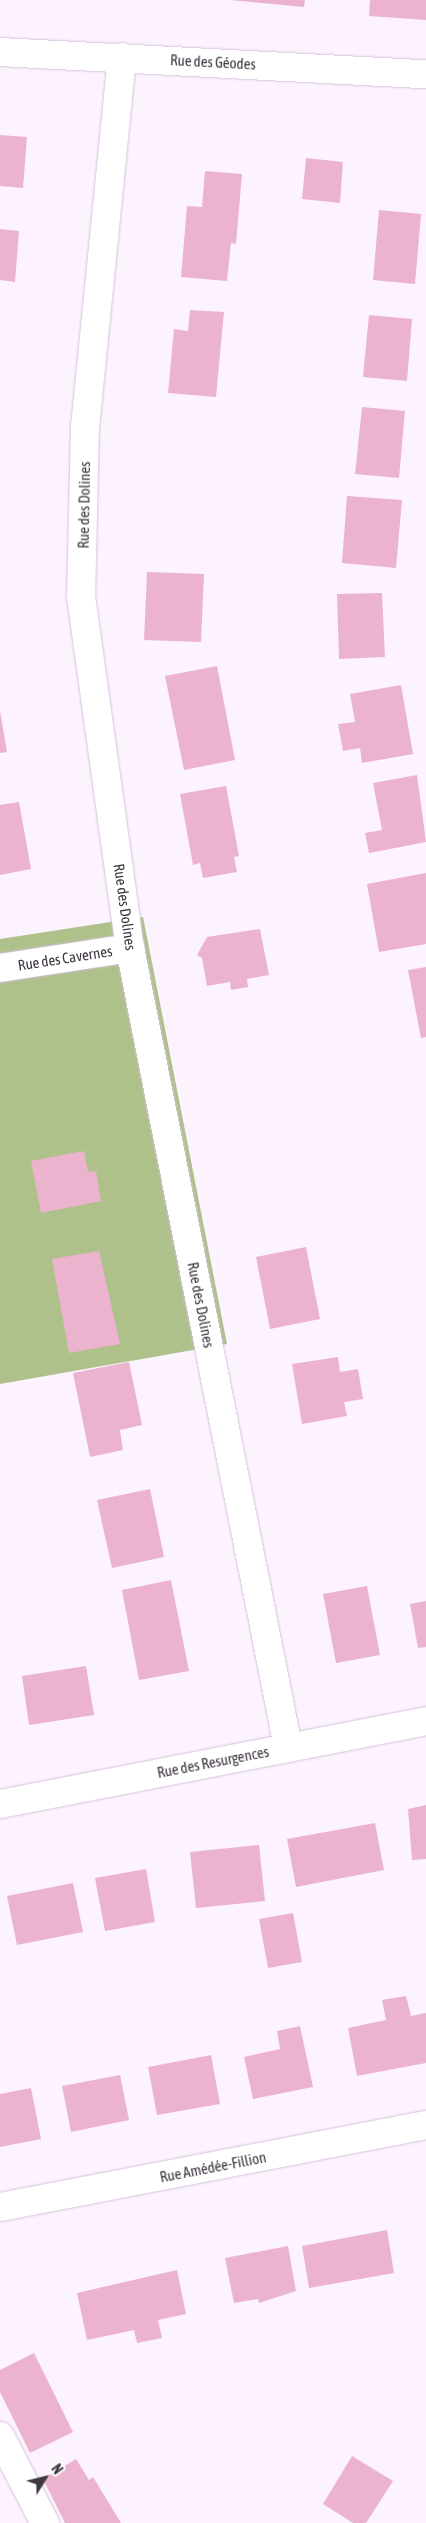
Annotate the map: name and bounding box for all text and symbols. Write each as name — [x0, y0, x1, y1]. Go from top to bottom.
street label: Rue des Géodes — [170, 51, 256, 73]
street label: Rue des Dolines — [74, 461, 94, 549]
street label: Rue des Dolines — [110, 863, 140, 951]
street label: Rue des Cavernes — [17, 942, 113, 974]
street label: Rue des Dolines — [184, 1261, 218, 1349]
street label: Rue des Resurgences — [156, 1742, 270, 1782]
street label: Rue Amédée-Fillion — [158, 2148, 268, 2186]
north arrow — [20, 2453, 70, 2503]
text: N — [48, 2461, 66, 2477]

